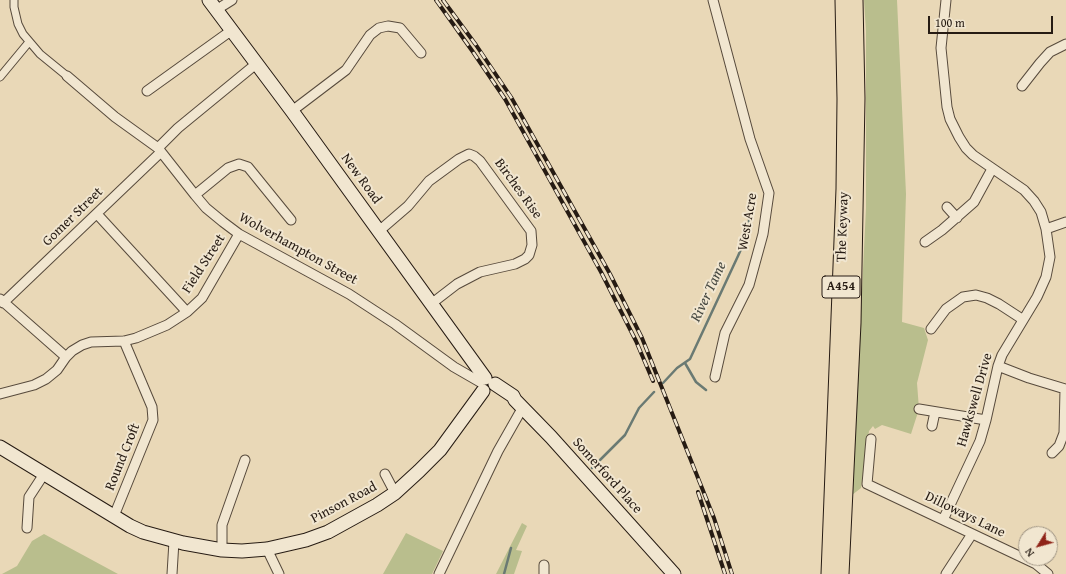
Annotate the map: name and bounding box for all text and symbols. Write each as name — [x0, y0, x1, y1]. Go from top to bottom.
scale bar — [930, 8, 1055, 34]
text: 100 m — [935, 14, 965, 31]
street label: New Road — [337, 151, 385, 207]
street label: Birches Rise — [490, 156, 546, 222]
street label: Gomer Street — [39, 184, 107, 250]
street label: The Keyway — [833, 191, 853, 263]
street label: West Acre — [735, 192, 761, 252]
street label: Wolverhampton Street — [236, 209, 360, 289]
street label: Field Street — [179, 231, 229, 297]
water label: River Tame — [687, 259, 731, 325]
road number: A454 — [822, 276, 860, 298]
street label: Hawkswell Drive — [954, 351, 996, 449]
street label: Round Croft — [102, 421, 144, 493]
street label: Somerford Place — [568, 435, 646, 517]
street label: Pinson Road — [308, 479, 380, 527]
street label: Dilloways Lane — [922, 488, 1008, 542]
north arrow — [1018, 526, 1058, 566]
text: N — [1021, 545, 1038, 560]

